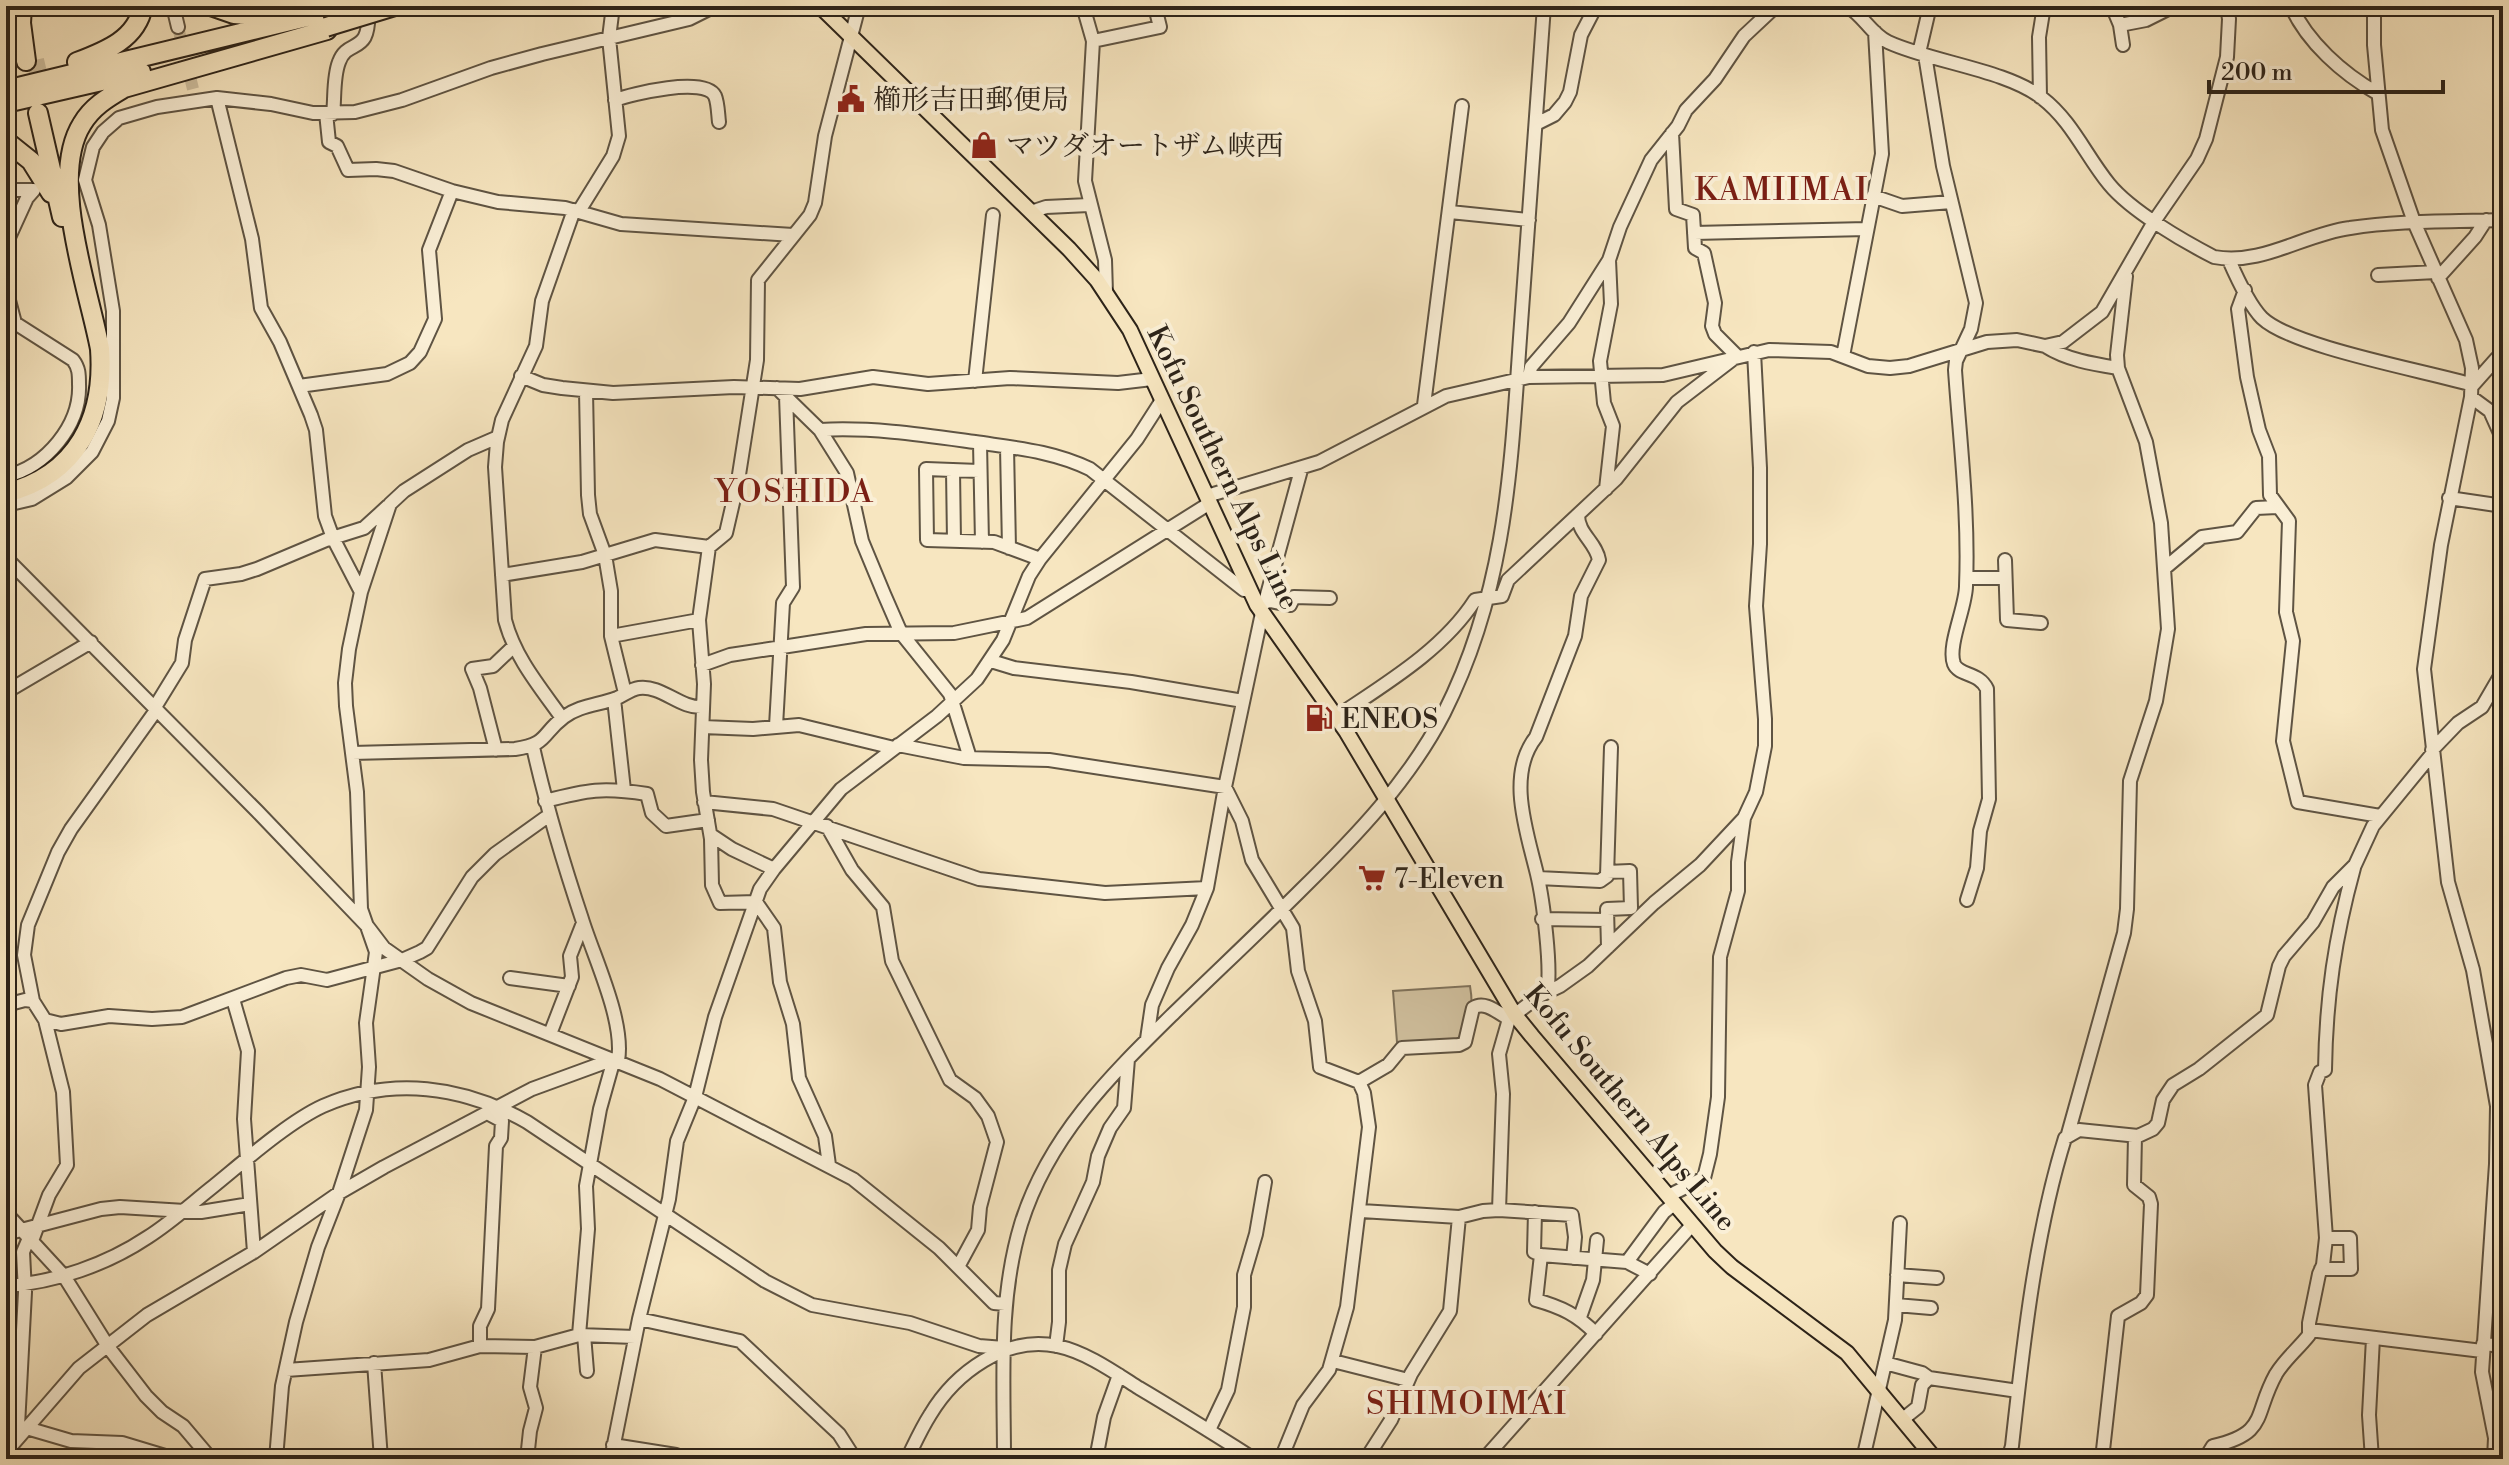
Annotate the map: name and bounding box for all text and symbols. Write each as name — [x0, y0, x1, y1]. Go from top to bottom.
scale bar — [2209, 44, 2443, 94]
text: 200 m — [2221, 58, 2292, 88]
place label: 櫛形吉田郵便局 — [873, 83, 1069, 118]
public building icon: 櫛形吉田郵便局 — [836, 84, 866, 114]
place label: マツダオートザム峡西 — [1006, 129, 1283, 164]
shop icon: マツダオートザム峡西 — [969, 130, 999, 160]
district label: KAMIIMAI — [1695, 170, 1869, 210]
street label: Kofu Southern Alps Line — [1139, 320, 1307, 615]
district label: YOSHIDA — [713, 472, 875, 512]
place label: ENEOS — [1341, 702, 1438, 737]
fuel station icon: ENEOS — [1304, 703, 1334, 733]
place label: 7-Eleven — [1394, 862, 1505, 897]
supermarket icon: 7-Eleven — [1357, 863, 1387, 893]
street label: Kofu Southern Alps Line — [1516, 977, 1743, 1239]
district label: SHIMOIMAI — [1366, 1384, 1568, 1424]

